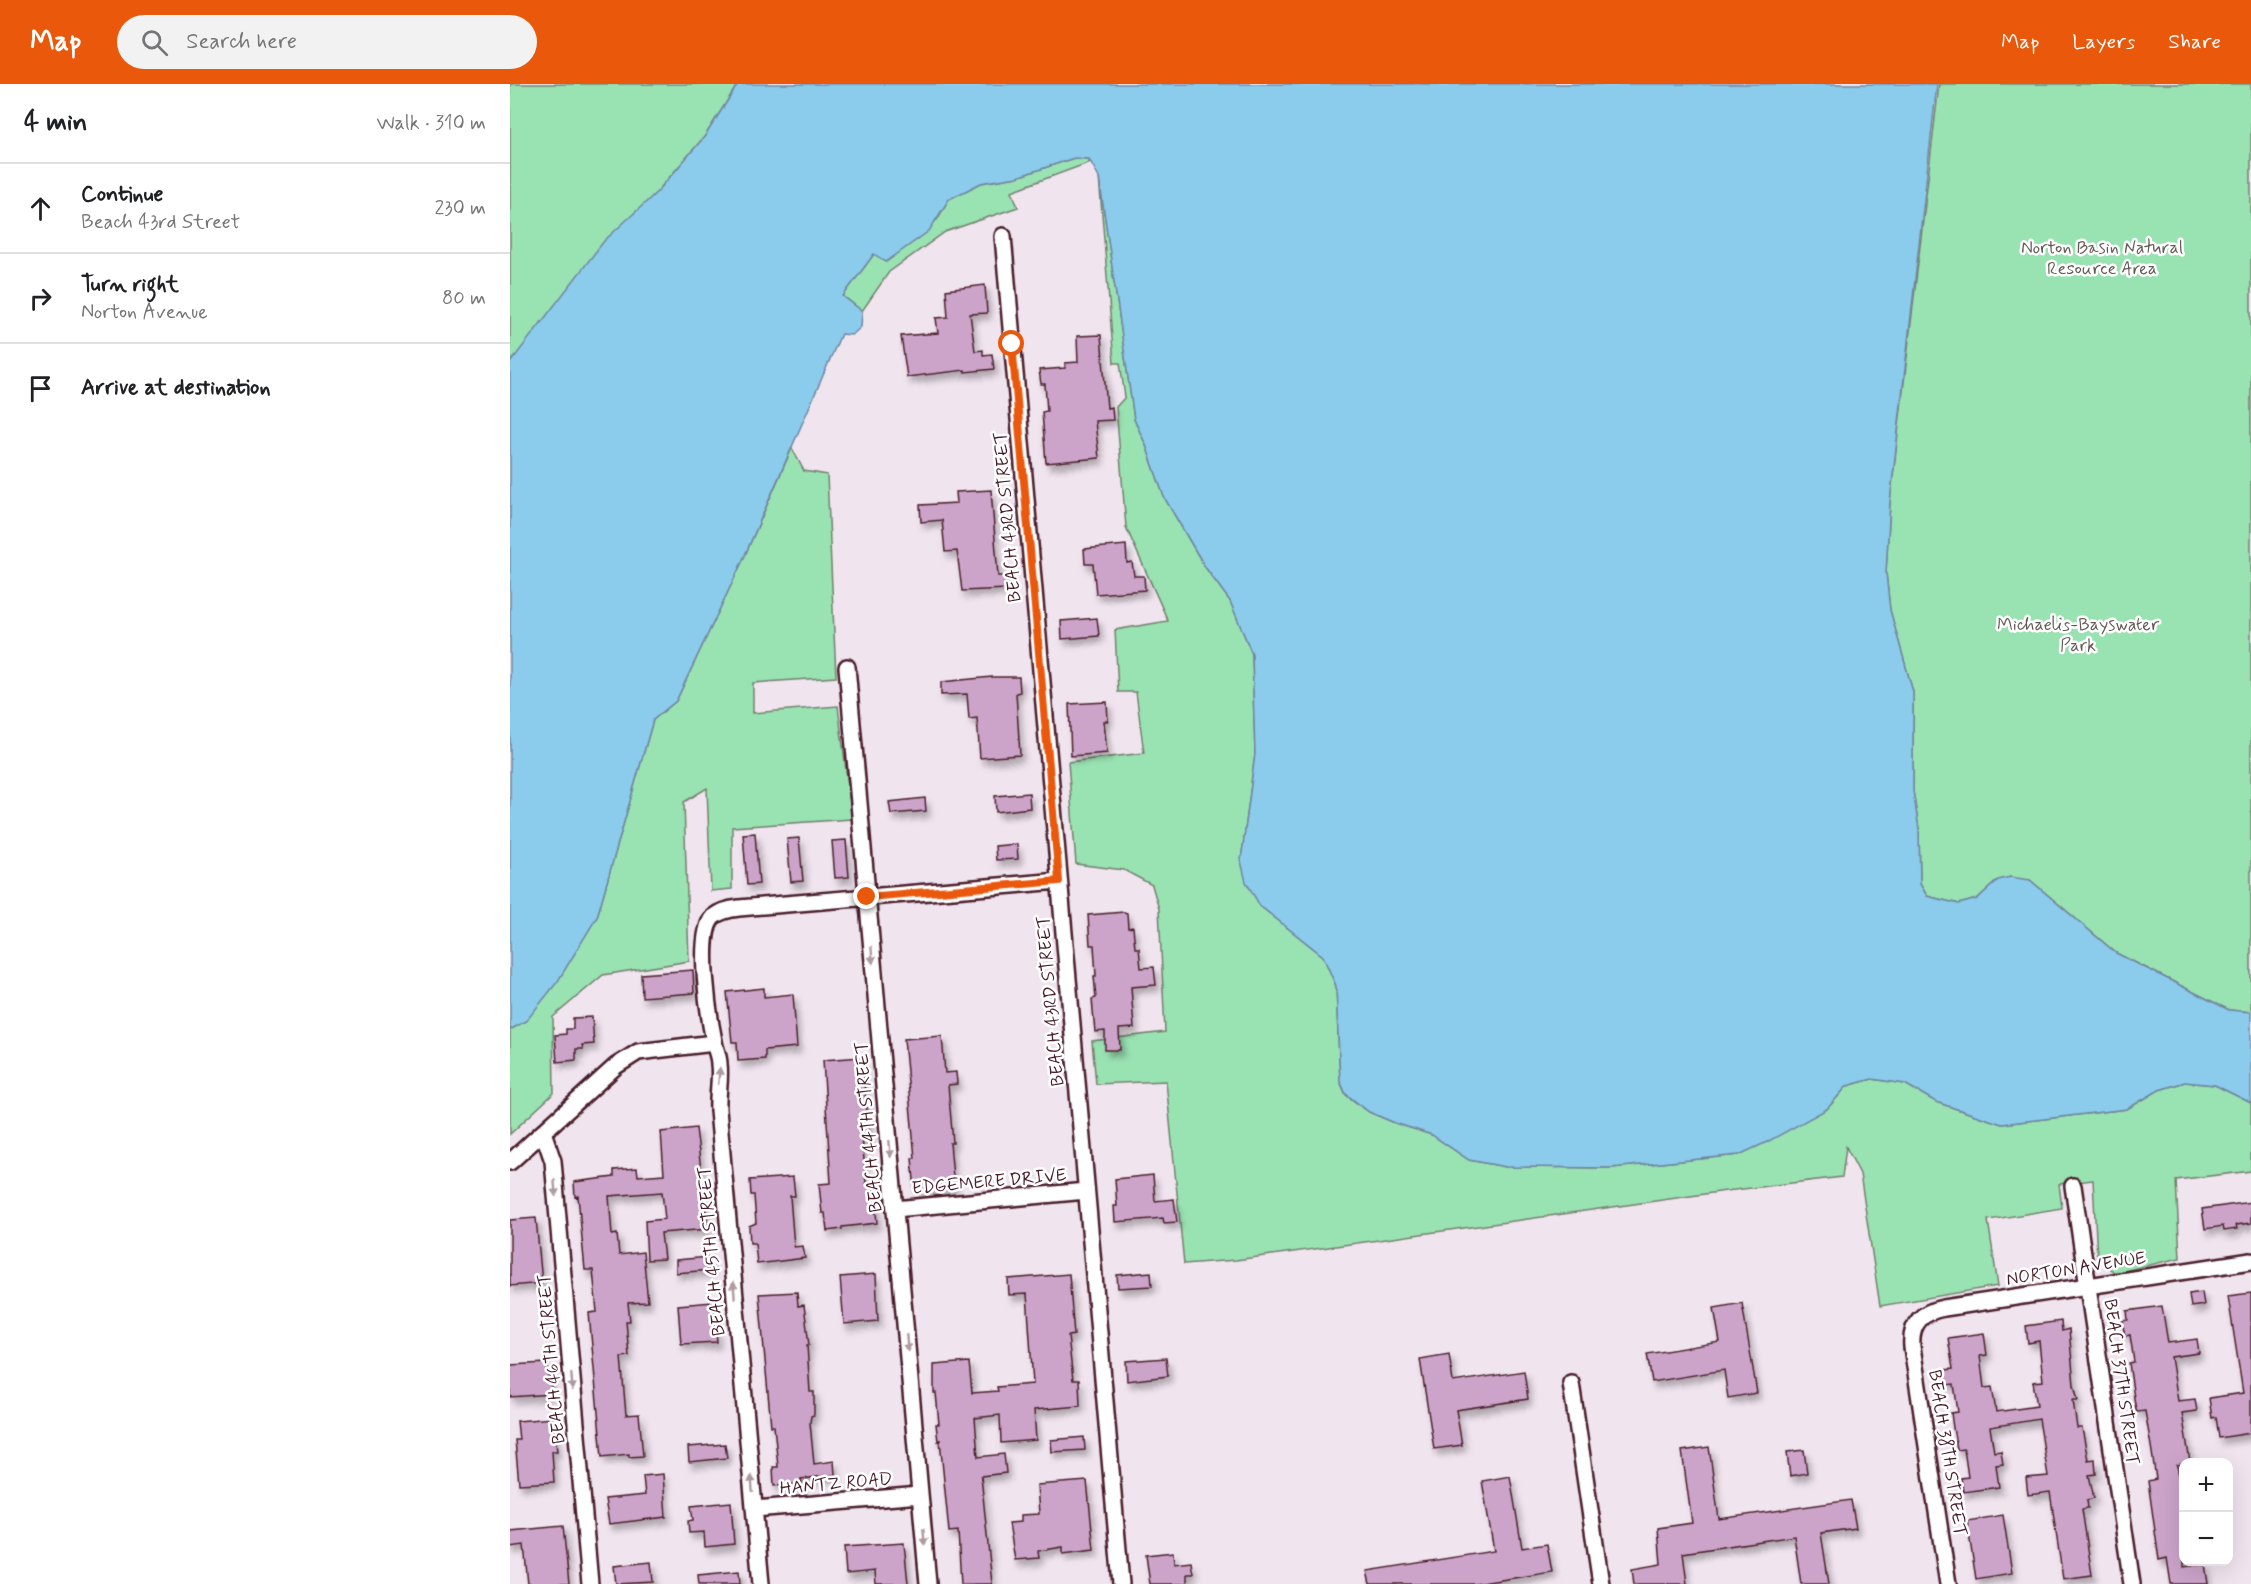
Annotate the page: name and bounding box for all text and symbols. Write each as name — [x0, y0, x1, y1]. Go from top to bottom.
search box — [117, 15, 537, 69]
text: Map — [30, 24, 81, 61]
icon: search — [138, 26, 171, 59]
text: Search here — [186, 28, 297, 56]
text: Map — [2001, 28, 2039, 56]
text: Layers — [2072, 28, 2135, 56]
text: Share — [2168, 28, 2221, 56]
text: 4 min — [24, 106, 87, 140]
text: Walk · 310 m — [376, 110, 486, 137]
text: Continue — [81, 181, 163, 209]
icon: ahead — [24, 192, 57, 225]
text: 230 m — [434, 195, 486, 222]
text: Beach 43rd Street — [81, 209, 240, 236]
park label: Norton Basin Natural Resource Area — [2021, 236, 2183, 281]
text: Turn right — [81, 271, 179, 299]
icon: right — [24, 282, 57, 315]
text: 80 m — [442, 285, 486, 312]
text: Norton Avenue — [81, 299, 208, 326]
route start — [998, 330, 1024, 356]
icon: arrive — [24, 372, 57, 405]
text: Arrive at destination — [81, 374, 271, 402]
street label: BEACH 43RD STREET — [989, 430, 1027, 603]
park label: Michaelis-Bayswater Park — [1997, 613, 2160, 658]
route end — [853, 883, 879, 909]
street label: BEACH 43RD STREET — [1032, 914, 1070, 1087]
one-way arrow — [867, 945, 877, 964]
street label: BEACH 44TH STREET — [850, 1040, 888, 1214]
one-way arrow — [714, 1067, 723, 1086]
one-way arrow — [885, 1140, 895, 1159]
street label: EDGEMERE DRIVE — [911, 1163, 1067, 1201]
street label: BEACH 45TH STREET — [693, 1165, 731, 1337]
one-way arrow — [550, 1179, 560, 1198]
street label: NORTON AVENUE — [2005, 1246, 2148, 1292]
street label: BEACH 46TH STREET — [533, 1273, 571, 1445]
one-way arrow — [729, 1280, 739, 1299]
street label: BEACH 37TH STREET — [2097, 1297, 2145, 1467]
one-way arrow — [902, 1334, 912, 1353]
street label: BEACH 38TH STREET — [1922, 1368, 1972, 1538]
one-way arrow — [568, 1373, 577, 1392]
map controls — [2179, 1458, 2233, 1566]
button: + — [2179, 1458, 2233, 1512]
street label: HANTZ ROAD — [779, 1467, 893, 1501]
one-way arrow — [747, 1474, 757, 1493]
button: − — [2179, 1512, 2233, 1566]
one-way arrow — [919, 1528, 929, 1547]

